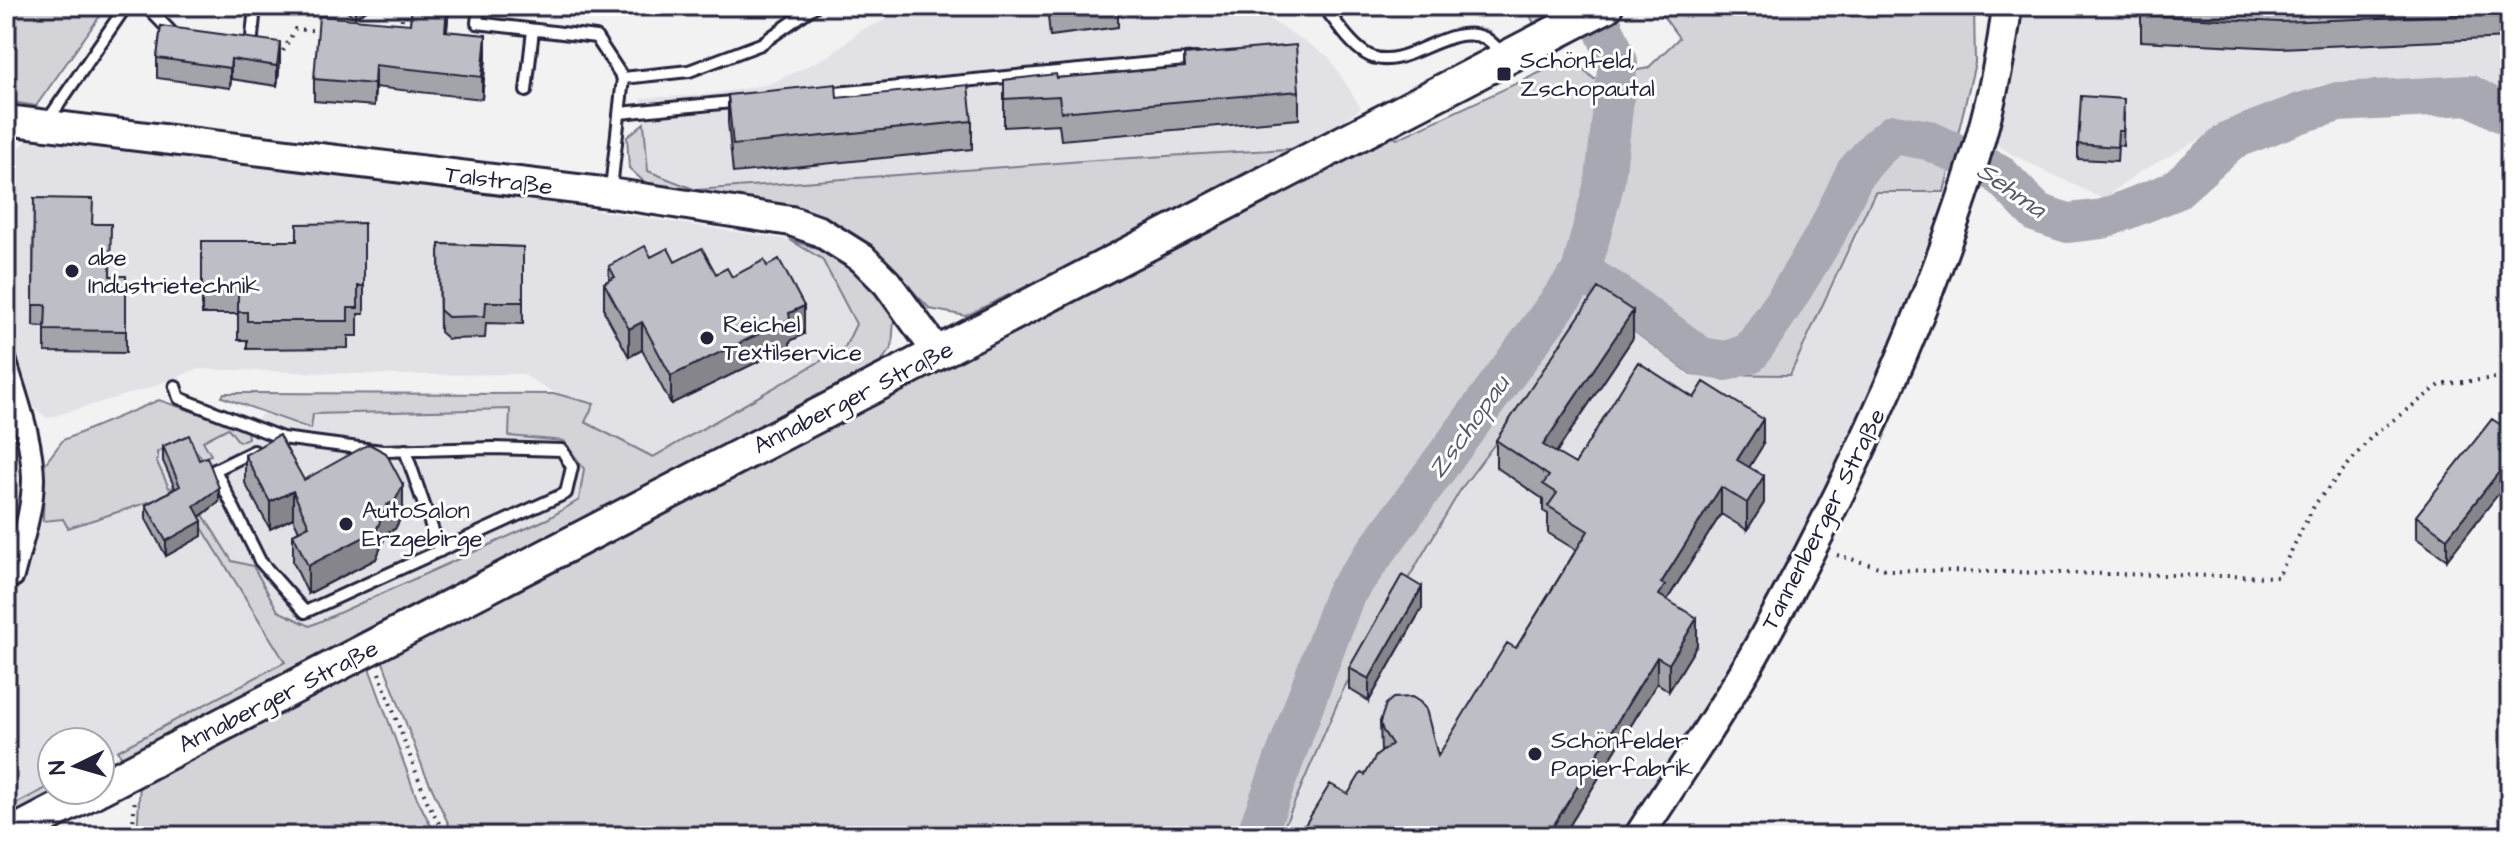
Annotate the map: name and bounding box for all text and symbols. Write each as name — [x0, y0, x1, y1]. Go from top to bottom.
place label: Schönfeld, Zschopautal — [1520, 44, 1655, 106]
marker: Schönfeld, Zschopautal — [1495, 65, 1513, 83]
water label: Sehma — [1970, 153, 2055, 228]
street label: Talstraße — [443, 158, 555, 204]
place label: abe Industrietechnik — [88, 241, 260, 303]
marker: abe Industrietechnik — [63, 262, 81, 280]
place label: Reichel Textilservice — [723, 308, 862, 370]
marker: Reichel Textilservice — [698, 329, 716, 347]
street label: Annaberger Straße — [748, 333, 960, 464]
water label: Zschopau — [1419, 367, 1519, 485]
street label: Tannenberger Straße — [1753, 403, 1895, 637]
place label: AutoSalon Erzgebirge — [362, 494, 482, 557]
marker: AutoSalon Erzgebirge — [337, 515, 355, 533]
street label: Annaberger Straße — [173, 632, 385, 763]
place label: Schönfelder Papierfabrik — [1551, 724, 1694, 786]
north arrow — [36, 726, 116, 806]
marker: Schönfelder Papierfabrik — [1526, 745, 1544, 763]
text: N — [42, 759, 74, 776]

